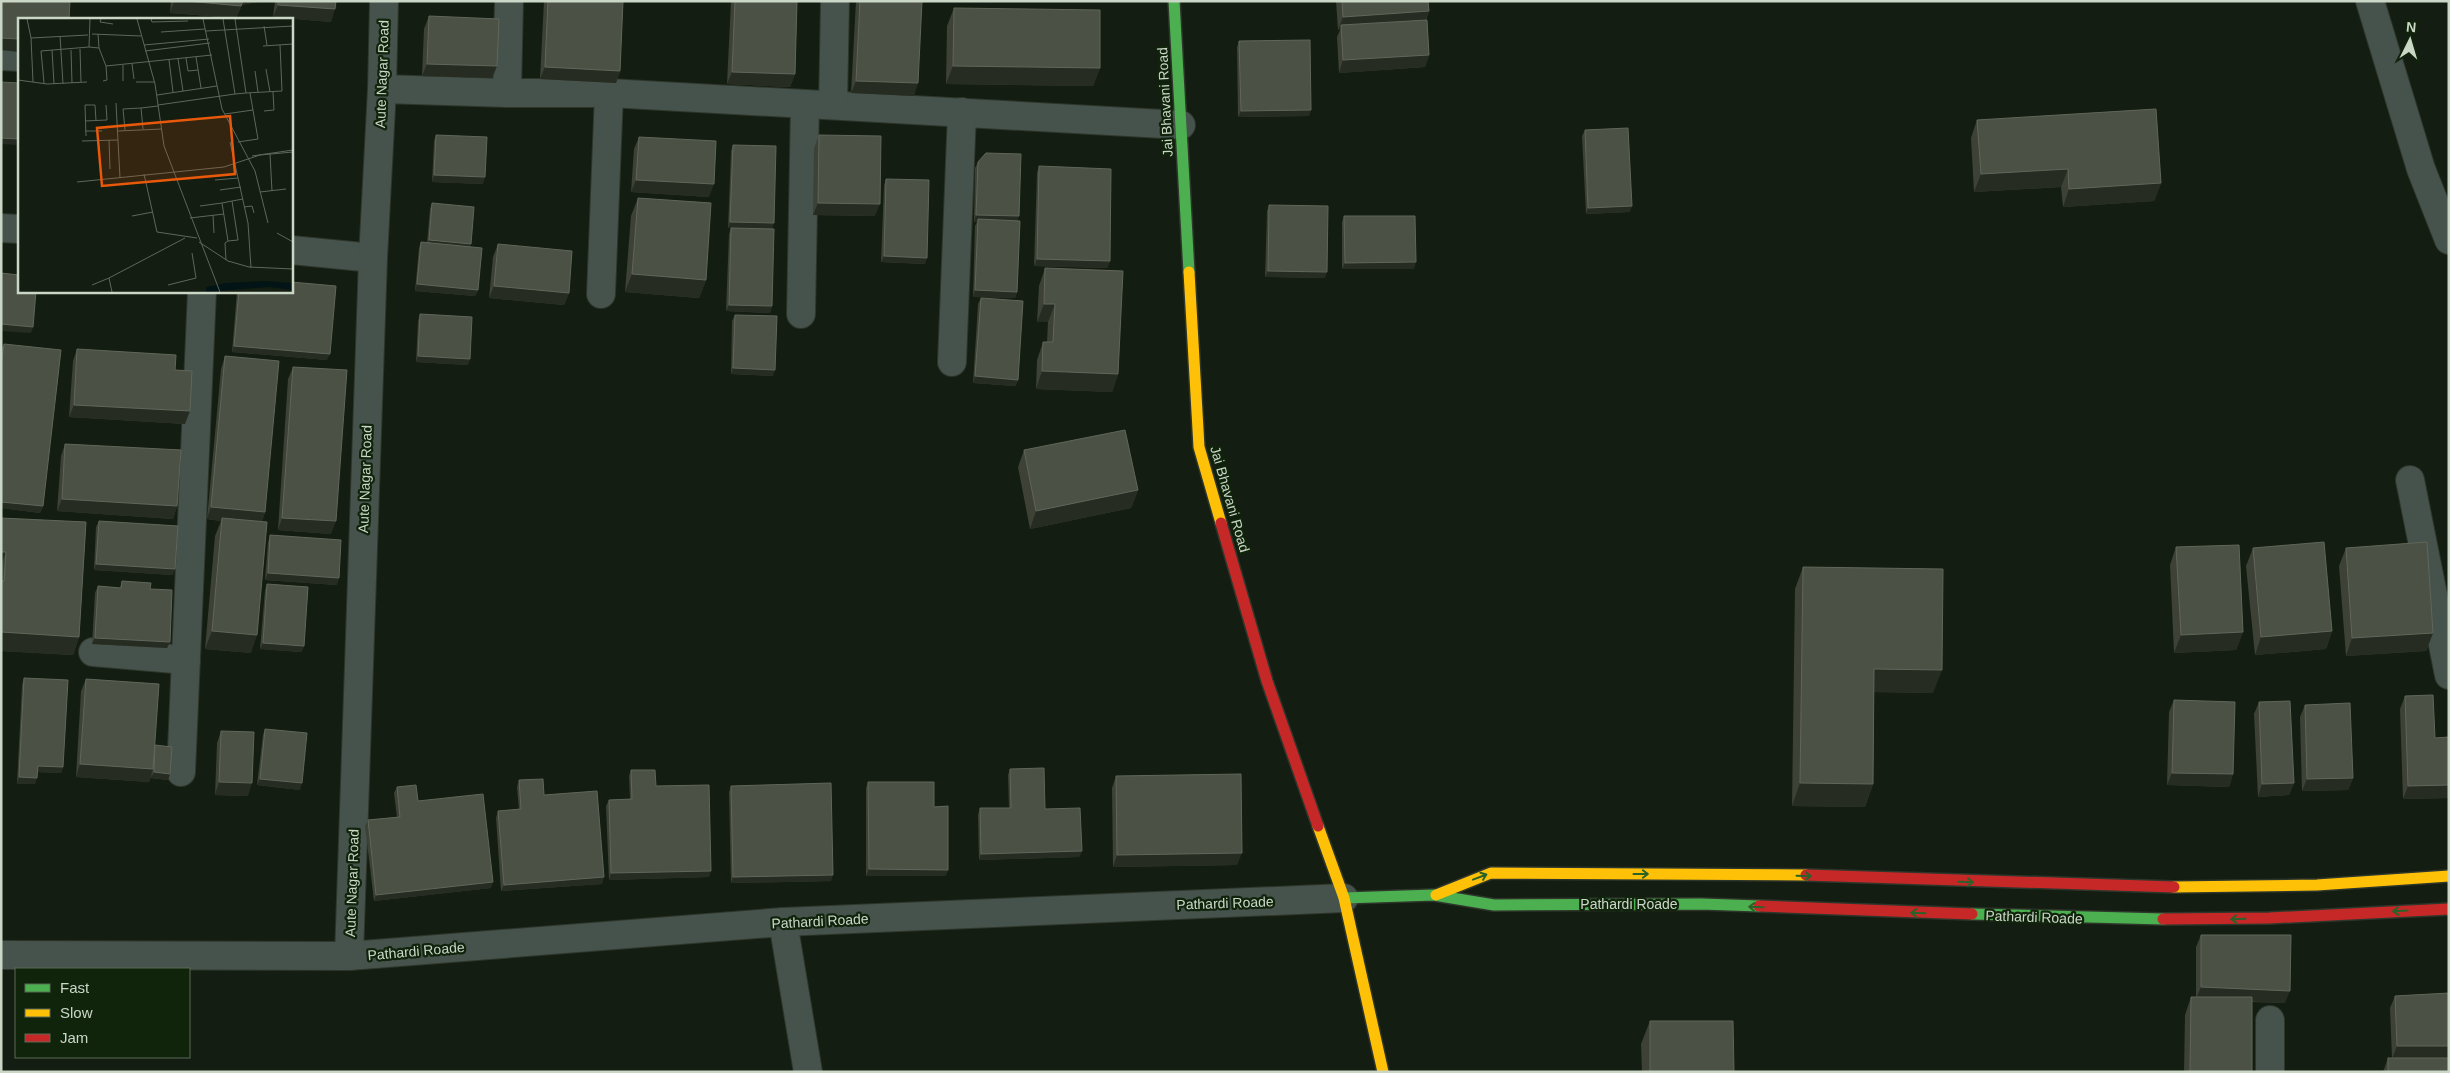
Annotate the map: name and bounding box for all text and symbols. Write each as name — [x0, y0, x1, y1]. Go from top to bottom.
north arrow — [2385, 15, 2435, 65]
inset map — [18, 18, 292, 292]
text: N — [2405, 19, 2417, 35]
street label: Aute Nagar Road — [372, 20, 392, 128]
street label: Jai Bhavani Road — [1154, 47, 1176, 157]
street label: Aute Nagar Road — [355, 425, 375, 533]
street label: Jai Bhavani Road — [1207, 444, 1253, 554]
street label: Aute Nagar Road — [342, 829, 362, 937]
one-way arrow — [1632, 869, 1649, 879]
one-way arrow — [1795, 871, 1811, 880]
one-way arrow — [1472, 872, 1487, 881]
one-way arrow — [1958, 877, 1974, 887]
street label: Pathardi Roade — [1176, 893, 1274, 913]
street label: Pathardi Roade — [1580, 896, 1678, 912]
one-way arrow — [1748, 902, 1764, 911]
one-way arrow — [2392, 906, 2408, 916]
street label: Pathardi Roade — [1985, 907, 2083, 927]
one-way arrow — [1910, 908, 1926, 917]
street label: Pathardi Roade — [771, 910, 869, 932]
one-way arrow — [2230, 914, 2246, 923]
street label: Pathardi Roade — [367, 939, 465, 963]
legend — [15, 968, 190, 1058]
text: Fast — [60, 979, 90, 996]
text: Slow — [60, 1004, 93, 1021]
text: Jam — [60, 1029, 88, 1046]

